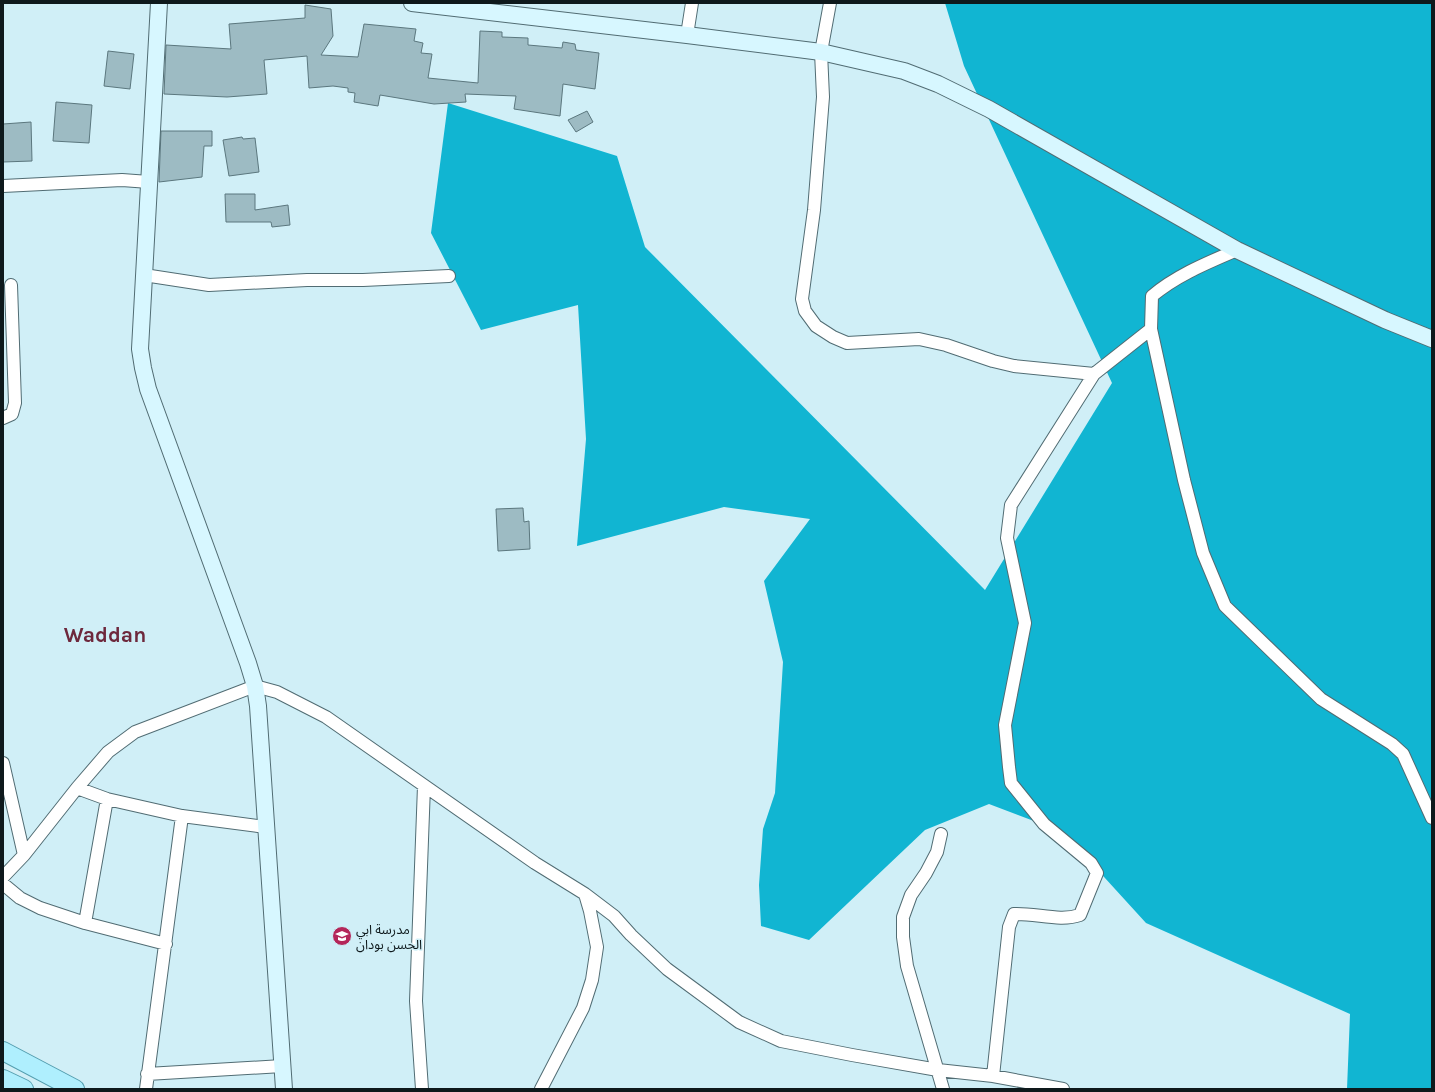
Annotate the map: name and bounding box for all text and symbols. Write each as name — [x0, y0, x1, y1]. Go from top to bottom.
district label: Waddan — [64, 623, 146, 647]
place label: مدرسة ابي الحسن بودان — [356, 922, 422, 953]
school or university icon: مدرسة ابي الحسن بودان — [331, 925, 353, 947]

